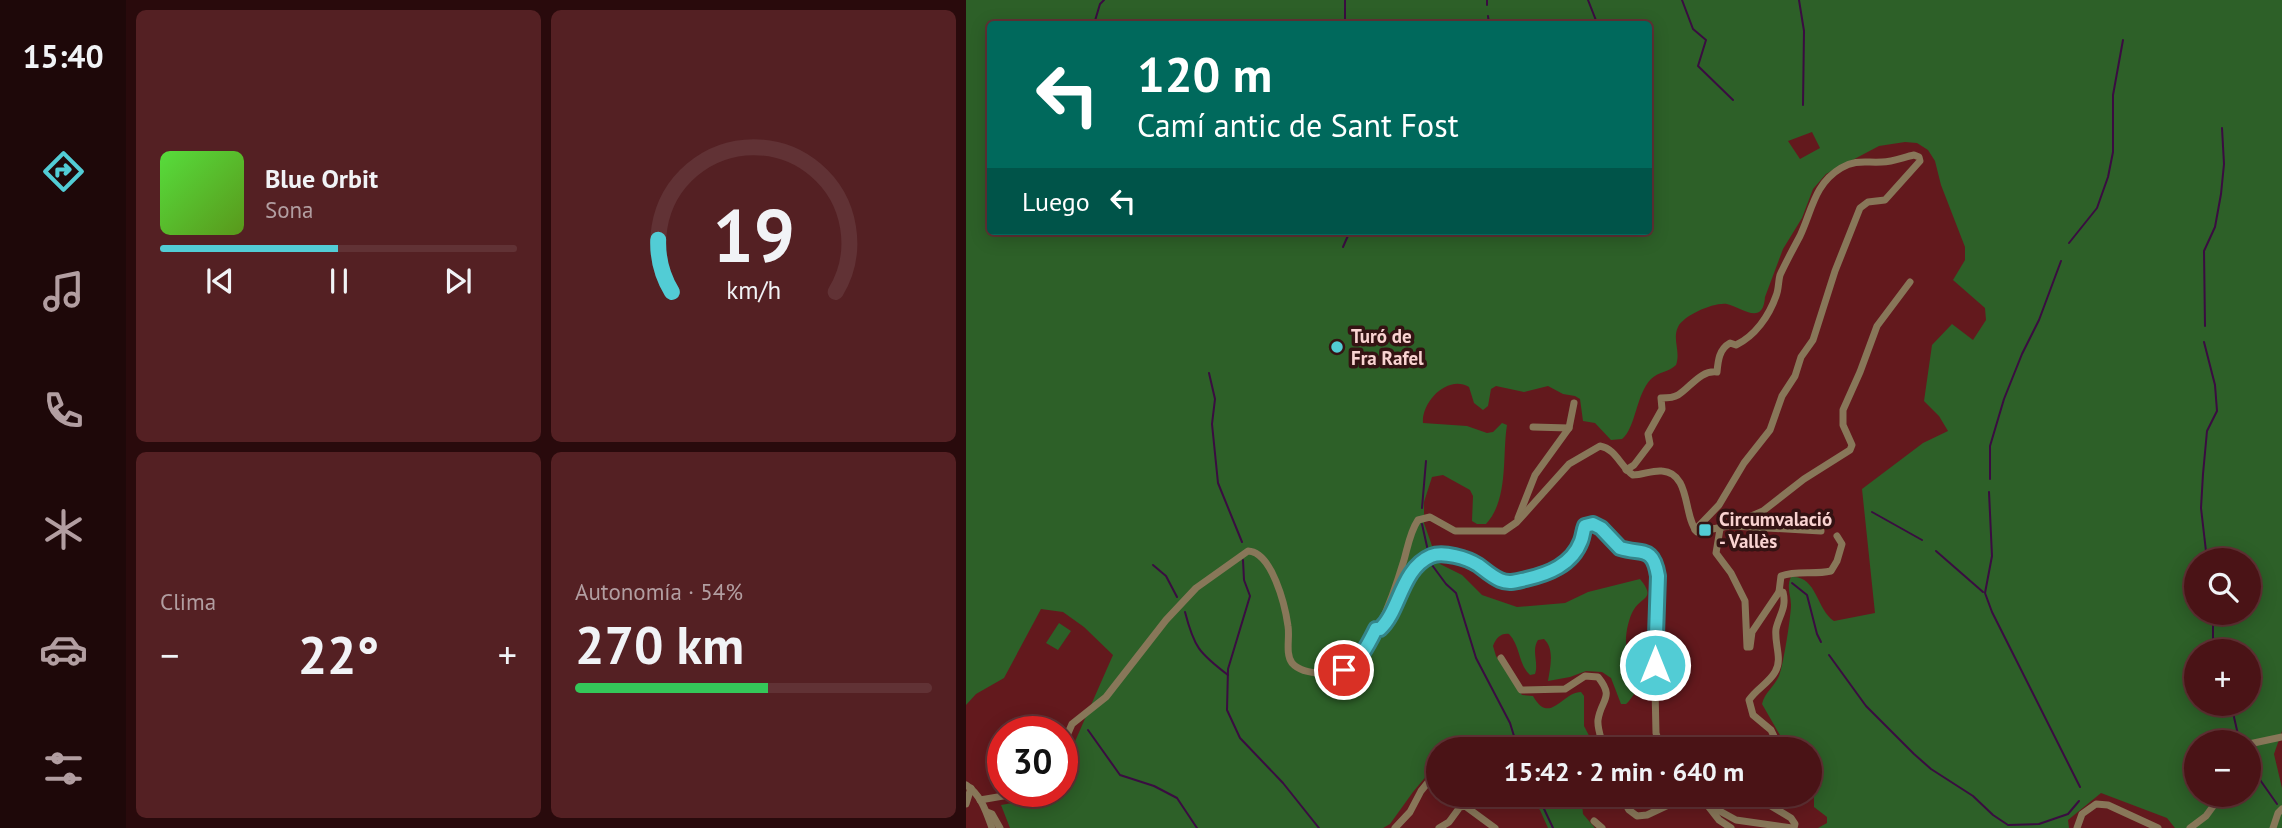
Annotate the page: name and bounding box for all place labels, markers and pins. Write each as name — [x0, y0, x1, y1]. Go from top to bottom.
place label: Turó de Fra Rafel — [1351, 324, 1424, 370]
marker: Turó de Fra Rafel — [1329, 339, 1345, 355]
place label: Circumvalació - Vallès — [1719, 507, 1832, 553]
marker: Circumvalació - Vallès — [1697, 522, 1713, 538]
pin — [1314, 640, 1374, 700]

